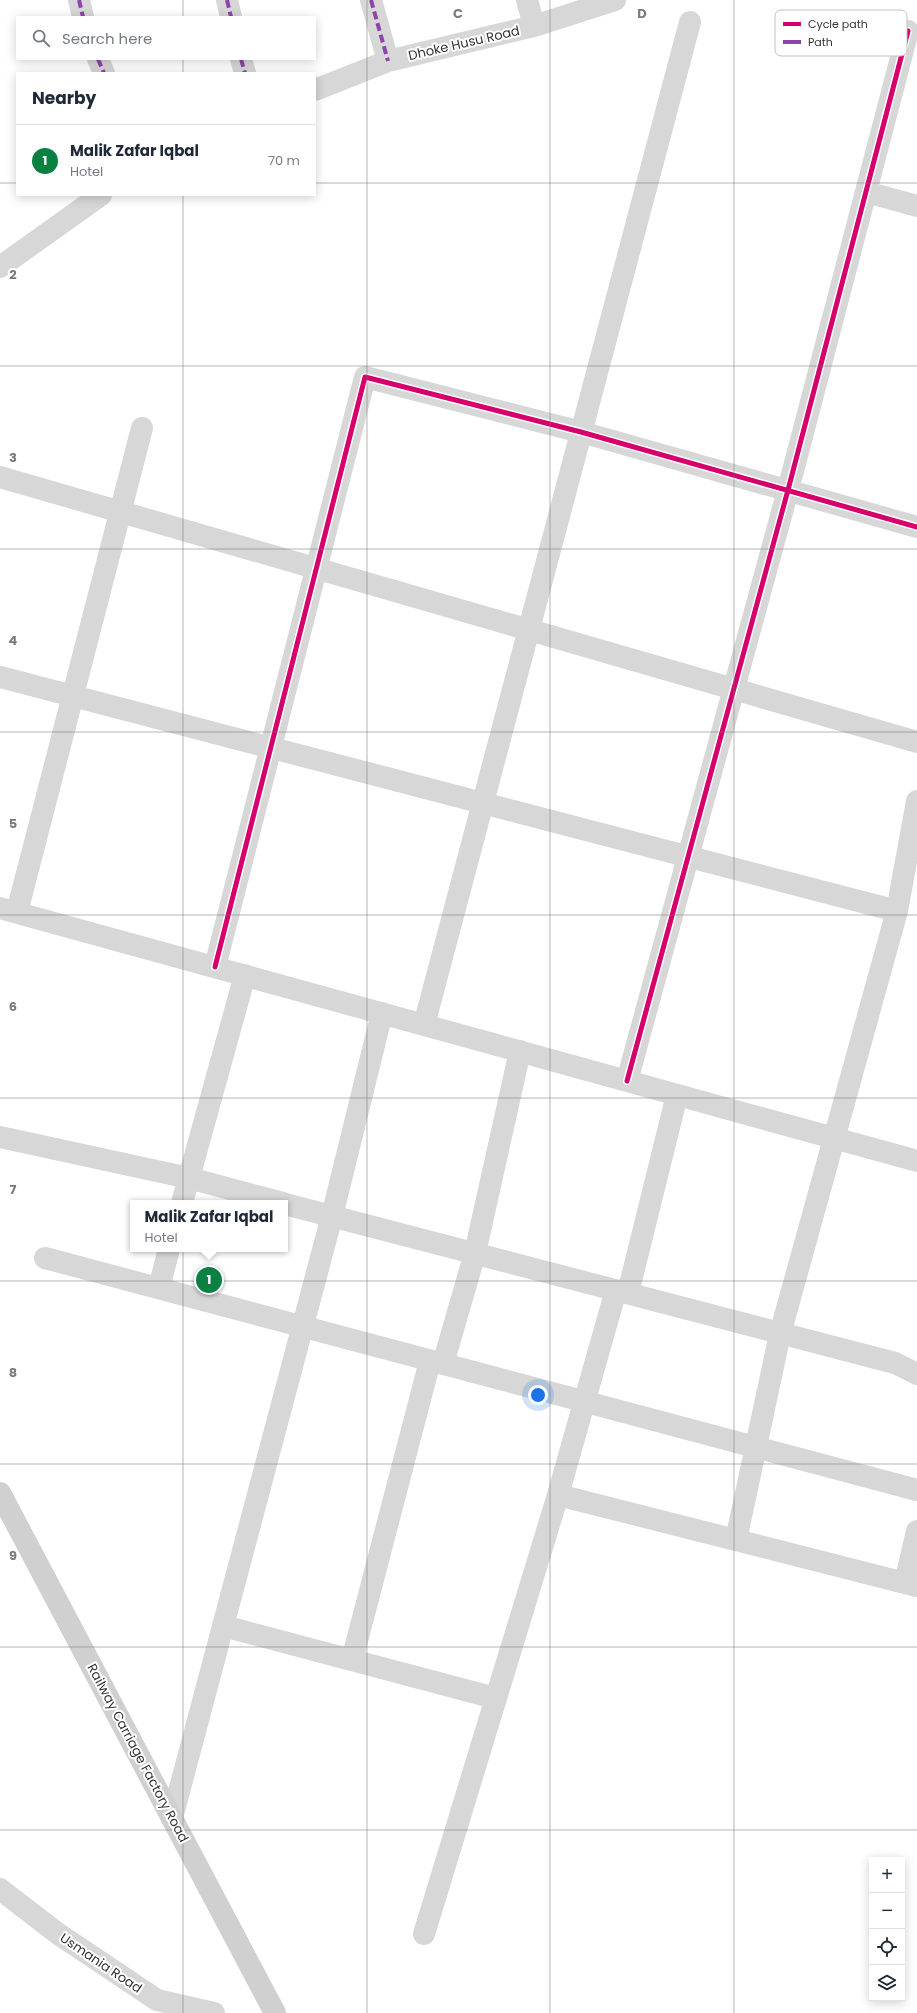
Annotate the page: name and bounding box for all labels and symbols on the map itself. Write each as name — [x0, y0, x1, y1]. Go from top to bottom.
text: C — [453, 4, 463, 23]
text: D — [637, 4, 647, 23]
legend — [775, 10, 907, 56]
text: Cycle path — [808, 16, 868, 32]
street label: Dhoke Husu Road — [406, 21, 522, 65]
text: Path — [808, 34, 833, 50]
text: 2 — [9, 265, 17, 284]
text: 3 — [9, 448, 17, 467]
text: 4 — [9, 631, 18, 650]
text: 5 — [9, 814, 17, 833]
text: 6 — [9, 997, 17, 1016]
text: 7 — [10, 1180, 17, 1199]
pin: 1 — [196, 1265, 222, 1295]
text: 8 — [9, 1363, 17, 1382]
your location — [528, 1385, 548, 1405]
text: 9 — [9, 1546, 17, 1565]
street label: Railway Carriage Factory Road — [83, 1660, 193, 1846]
street label: Usmania Road — [56, 1928, 146, 1998]

